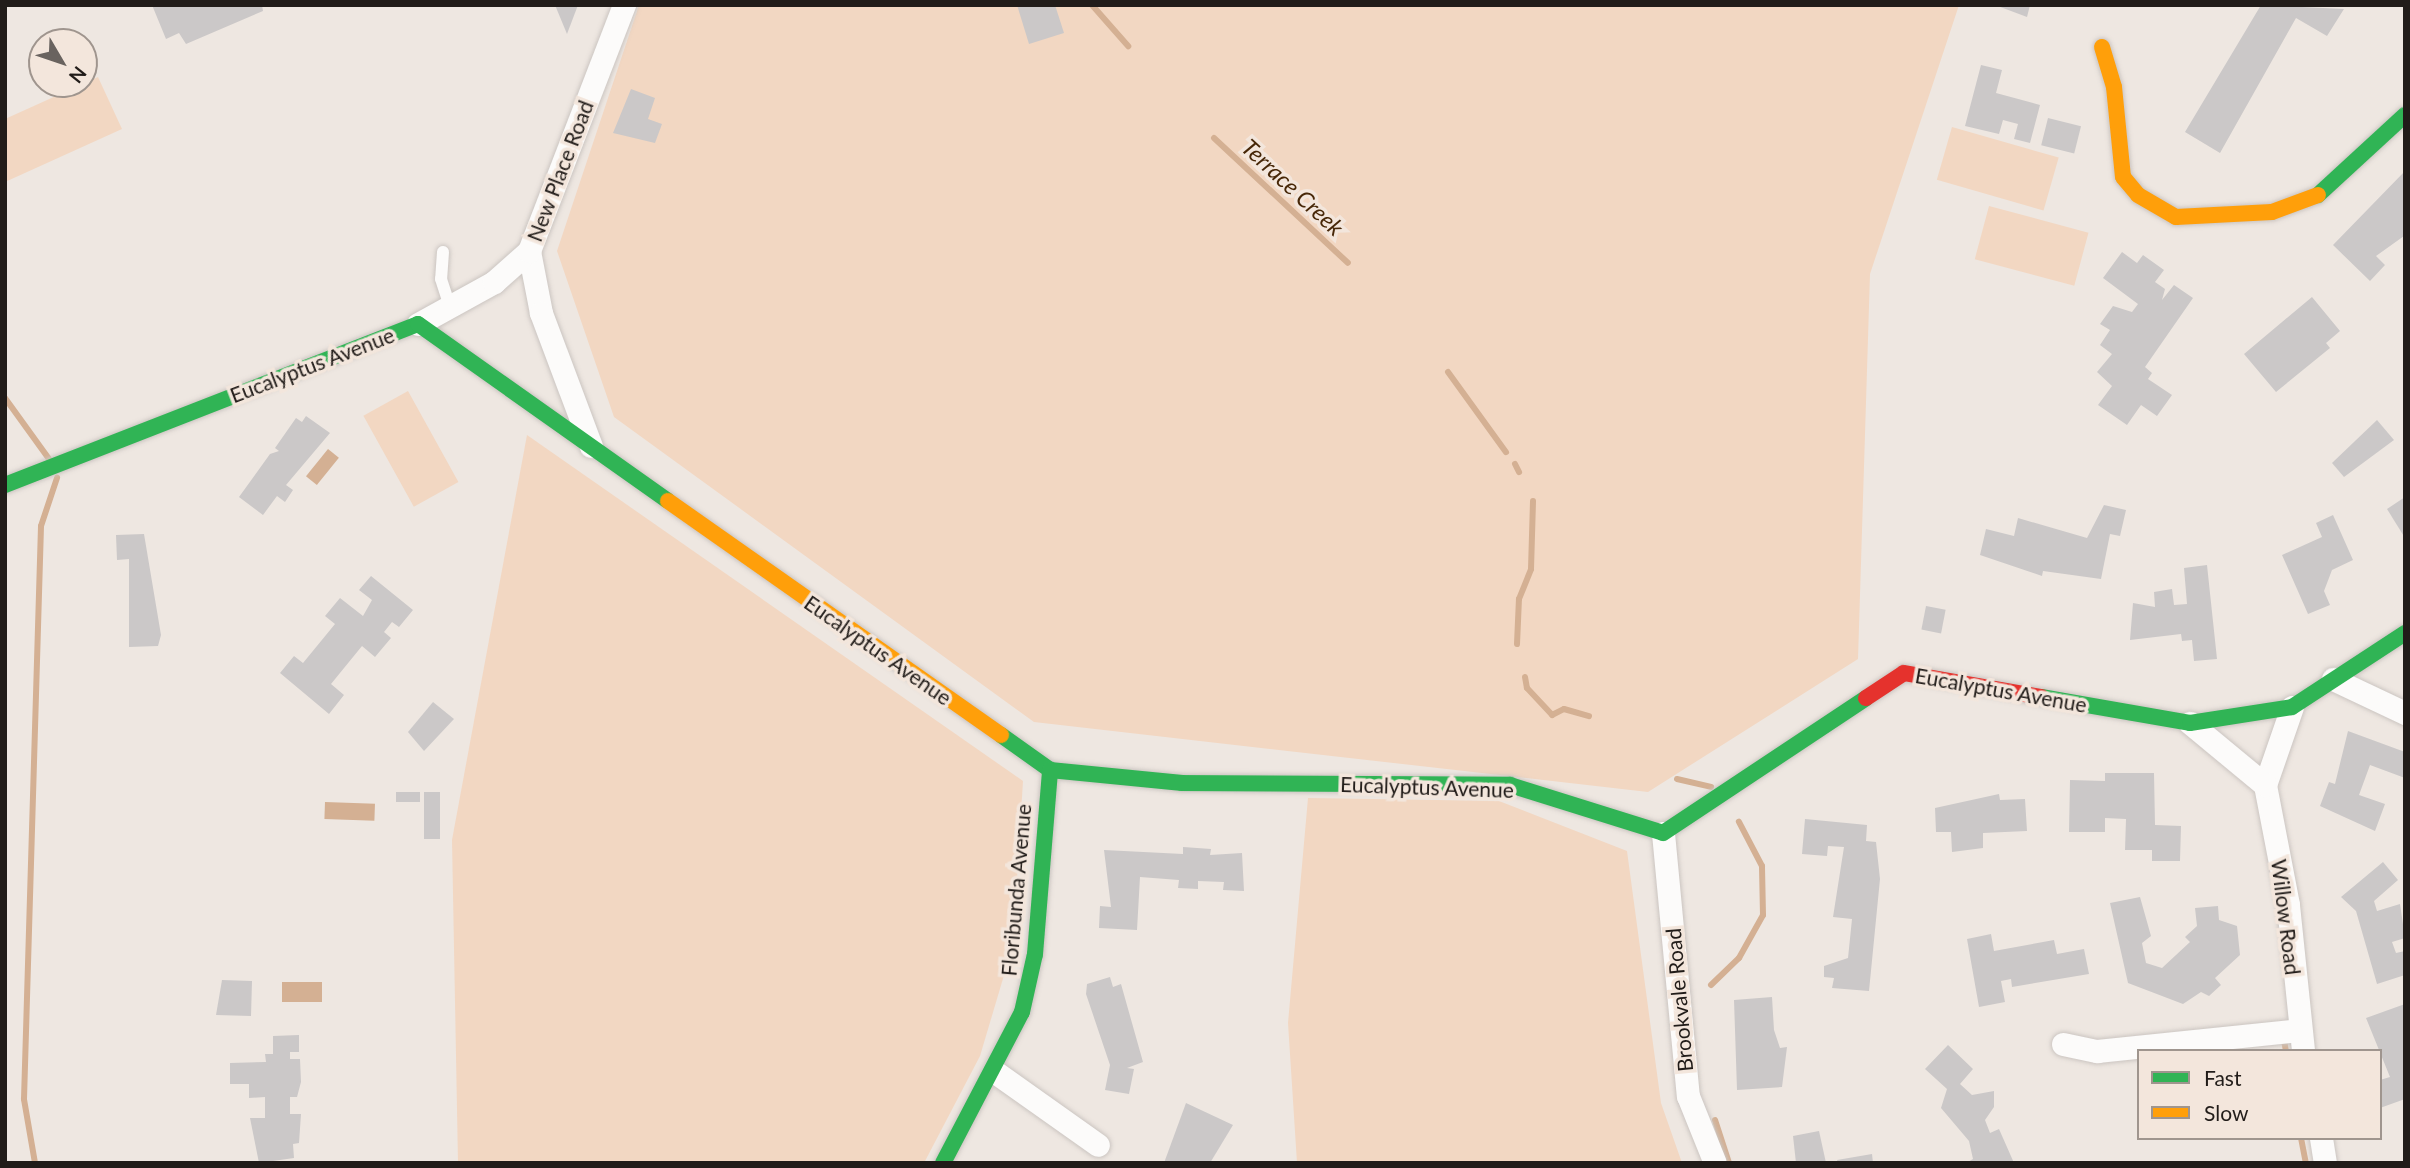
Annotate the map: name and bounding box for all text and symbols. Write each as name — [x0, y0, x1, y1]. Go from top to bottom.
north arrow — [28, 28, 98, 98]
text: N — [65, 62, 92, 88]
street label: New Place Road — [521, 97, 599, 245]
water label: Terrace Creek — [1236, 133, 1350, 241]
street label: Eucalyptus Avenue — [226, 322, 398, 408]
street label: Eucalyptus Avenue — [799, 590, 957, 710]
street label: Eucalyptus Avenue — [1913, 662, 2089, 718]
street label: Eucalyptus Avenue — [1339, 771, 1515, 803]
street label: Floribunda Avenue — [996, 802, 1036, 978]
street label: Willow Road — [2266, 857, 2306, 977]
street label: Brookvale Road — [1660, 927, 1698, 1073]
legend — [2137, 1049, 2382, 1140]
text: Fast — [2204, 1065, 2241, 1090]
text: Slow — [2204, 1100, 2248, 1125]

